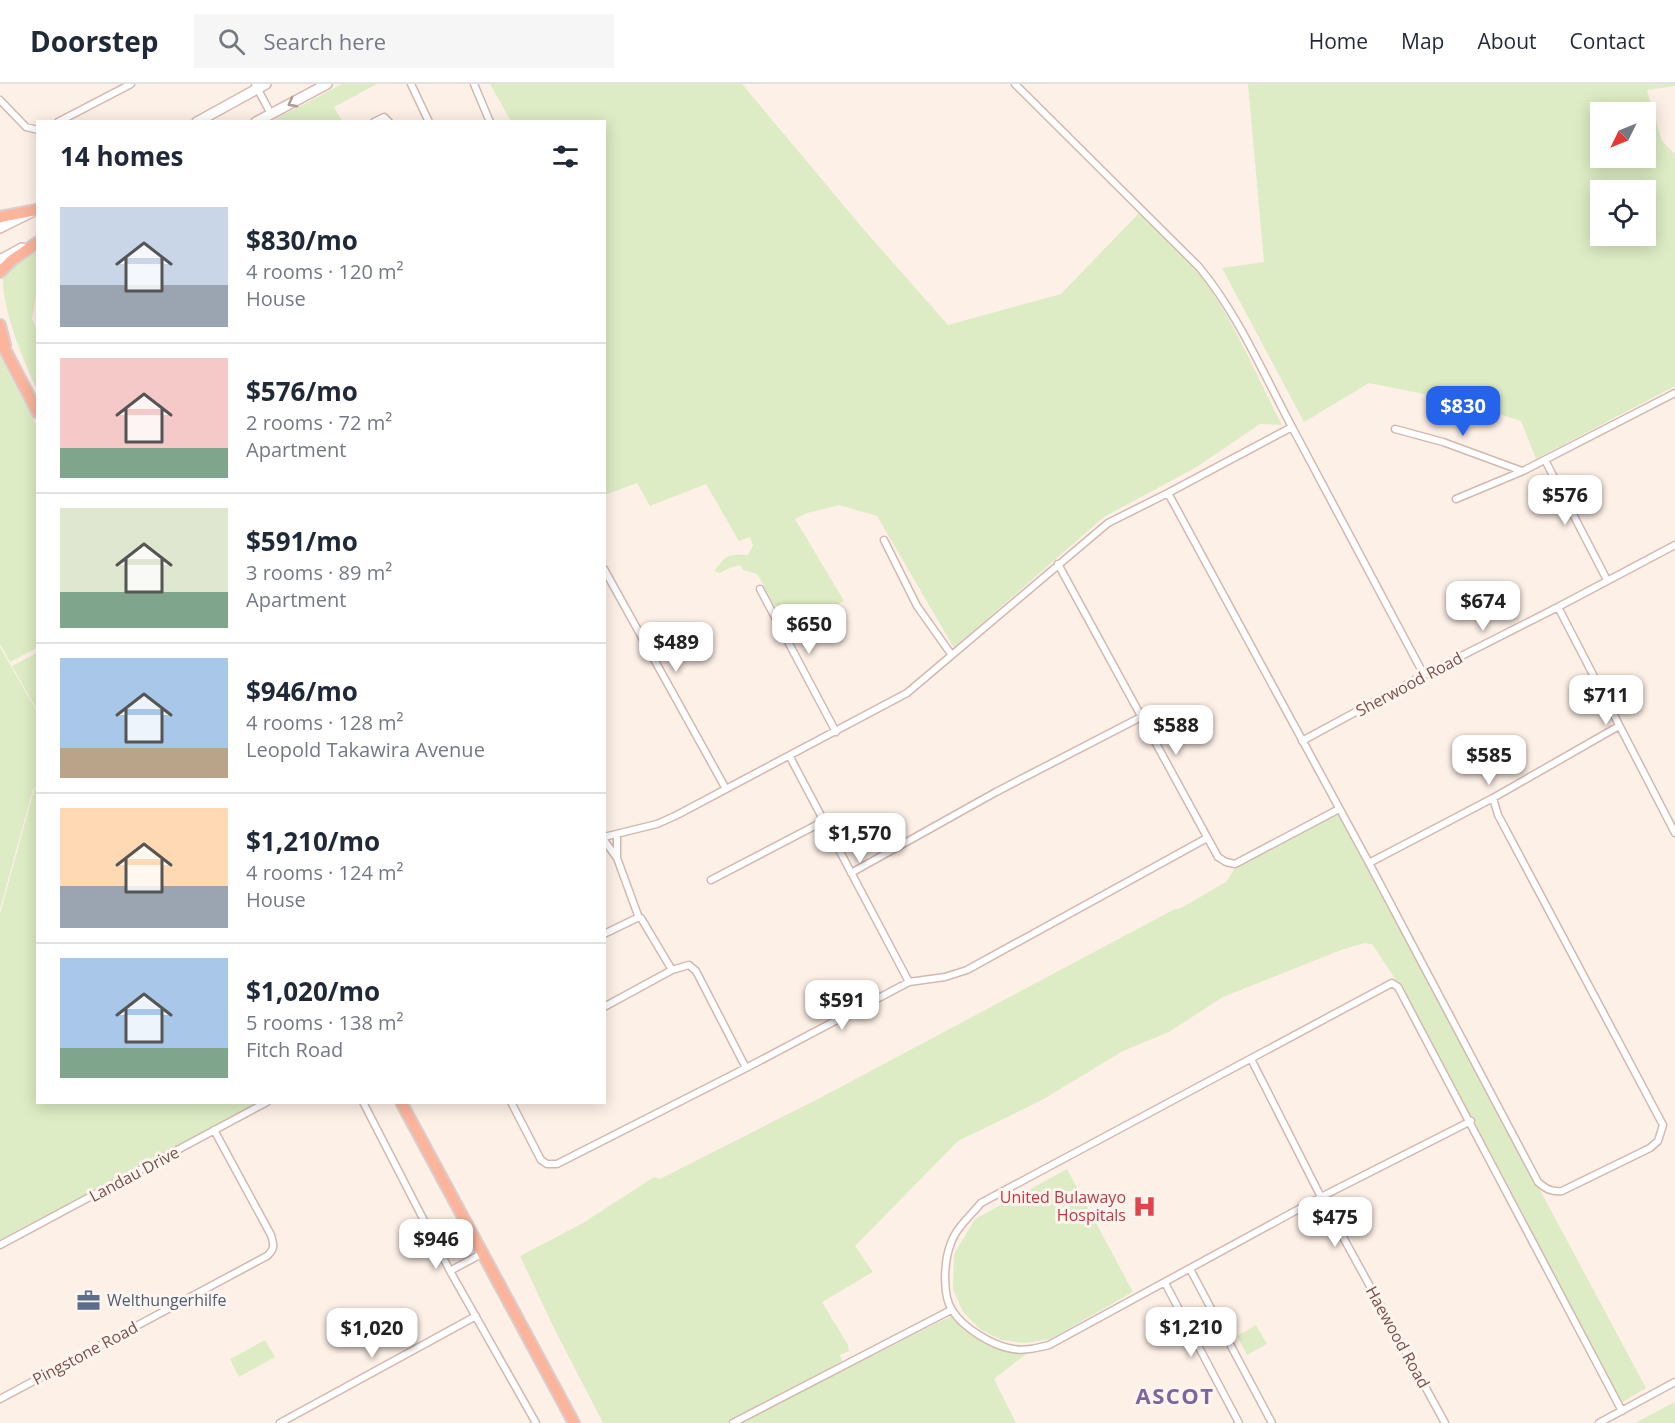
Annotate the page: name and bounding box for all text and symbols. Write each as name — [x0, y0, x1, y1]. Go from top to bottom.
search box — [194, 14, 614, 68]
text: Doorstep — [30, 22, 158, 60]
icon: search — [215, 25, 248, 58]
text: Search here — [263, 26, 386, 56]
text: Home — [1309, 27, 1368, 55]
text: Map — [1401, 27, 1444, 55]
text: About — [1477, 27, 1537, 55]
text: Contact — [1570, 27, 1645, 55]
one-way arrow — [287, 96, 298, 107]
north arrow — [1590, 102, 1656, 168]
map controls — [1590, 102, 1656, 246]
text: 14 homes — [60, 138, 184, 174]
icon: filters — [549, 140, 582, 173]
button: locate — [1590, 180, 1656, 246]
text: $830/mo — [246, 222, 358, 258]
icon: home — [108, 231, 180, 303]
text: 4 rooms · 120 m² — [246, 258, 404, 285]
text: House — [246, 285, 306, 312]
text: $576/mo — [246, 373, 358, 409]
icon: home — [108, 382, 180, 454]
pin: $830 — [1427, 386, 1499, 437]
text: $830 — [1440, 392, 1486, 419]
text: 2 rooms · 72 m² — [246, 409, 392, 436]
text: Apartment — [246, 436, 346, 463]
pin: $576 — [1529, 475, 1601, 526]
text: $576 — [1542, 481, 1588, 508]
text: $591/mo — [246, 523, 358, 559]
icon: home — [108, 532, 180, 604]
text: 3 rooms · 89 m² — [246, 559, 392, 586]
pin: $674 — [1447, 581, 1519, 632]
text: Apartment — [246, 586, 346, 613]
text: $674 — [1460, 587, 1506, 614]
pin: $650 — [773, 604, 845, 655]
text: $650 — [786, 610, 832, 637]
pin: $489 — [640, 622, 712, 673]
text: $489 — [653, 628, 699, 655]
street label: Sherwood Road — [1352, 647, 1466, 721]
text: $946/mo — [246, 673, 358, 709]
pin: $711 — [1570, 675, 1642, 726]
text: $711 — [1583, 681, 1629, 708]
icon: home — [108, 682, 180, 754]
pin: $588 — [1140, 705, 1212, 756]
text: 4 rooms · 128 m² — [246, 709, 404, 736]
text: $588 — [1153, 711, 1199, 738]
pin: $585 — [1453, 735, 1525, 786]
text: Leopold Takawira Avenue — [246, 736, 485, 763]
text: $585 — [1466, 741, 1512, 768]
pin: $1,570 — [811, 813, 909, 864]
text: $1,570 — [829, 819, 891, 846]
text: $1,210/mo — [246, 823, 380, 859]
icon: home — [108, 832, 180, 904]
text: 4 rooms · 124 m² — [246, 859, 404, 886]
text: House — [246, 886, 306, 913]
text: $1,020/mo — [246, 973, 380, 1009]
pin: $591 — [806, 980, 878, 1031]
icon: home — [108, 982, 180, 1054]
text: $591 — [819, 986, 865, 1013]
text: 5 rooms · 138 m² — [246, 1009, 404, 1036]
text: Fitch Road — [246, 1036, 343, 1063]
street label: Landau Drive — [85, 1141, 183, 1207]
place label: United Bulawayo Hospitals — [1000, 1186, 1126, 1226]
hospital icon: United Bulawayo Hospitals — [1131, 1193, 1157, 1219]
pin: $475 — [1299, 1197, 1371, 1248]
text: $475 — [1312, 1203, 1358, 1230]
pin: $946 — [400, 1219, 472, 1270]
text: $946 — [413, 1225, 459, 1252]
street label: Haewood Road — [1361, 1282, 1435, 1392]
office icon: Welthungerhilfe — [76, 1287, 102, 1313]
place label: Welthungerhilfe — [107, 1289, 226, 1311]
pin: $1,210 — [1142, 1307, 1240, 1358]
pin: $1,020 — [323, 1308, 421, 1359]
text: $1,210 — [1160, 1313, 1222, 1340]
text: $1,020 — [341, 1314, 403, 1341]
street label: Pingstone Road — [29, 1316, 141, 1390]
district label: ASCOT — [1135, 1380, 1215, 1410]

